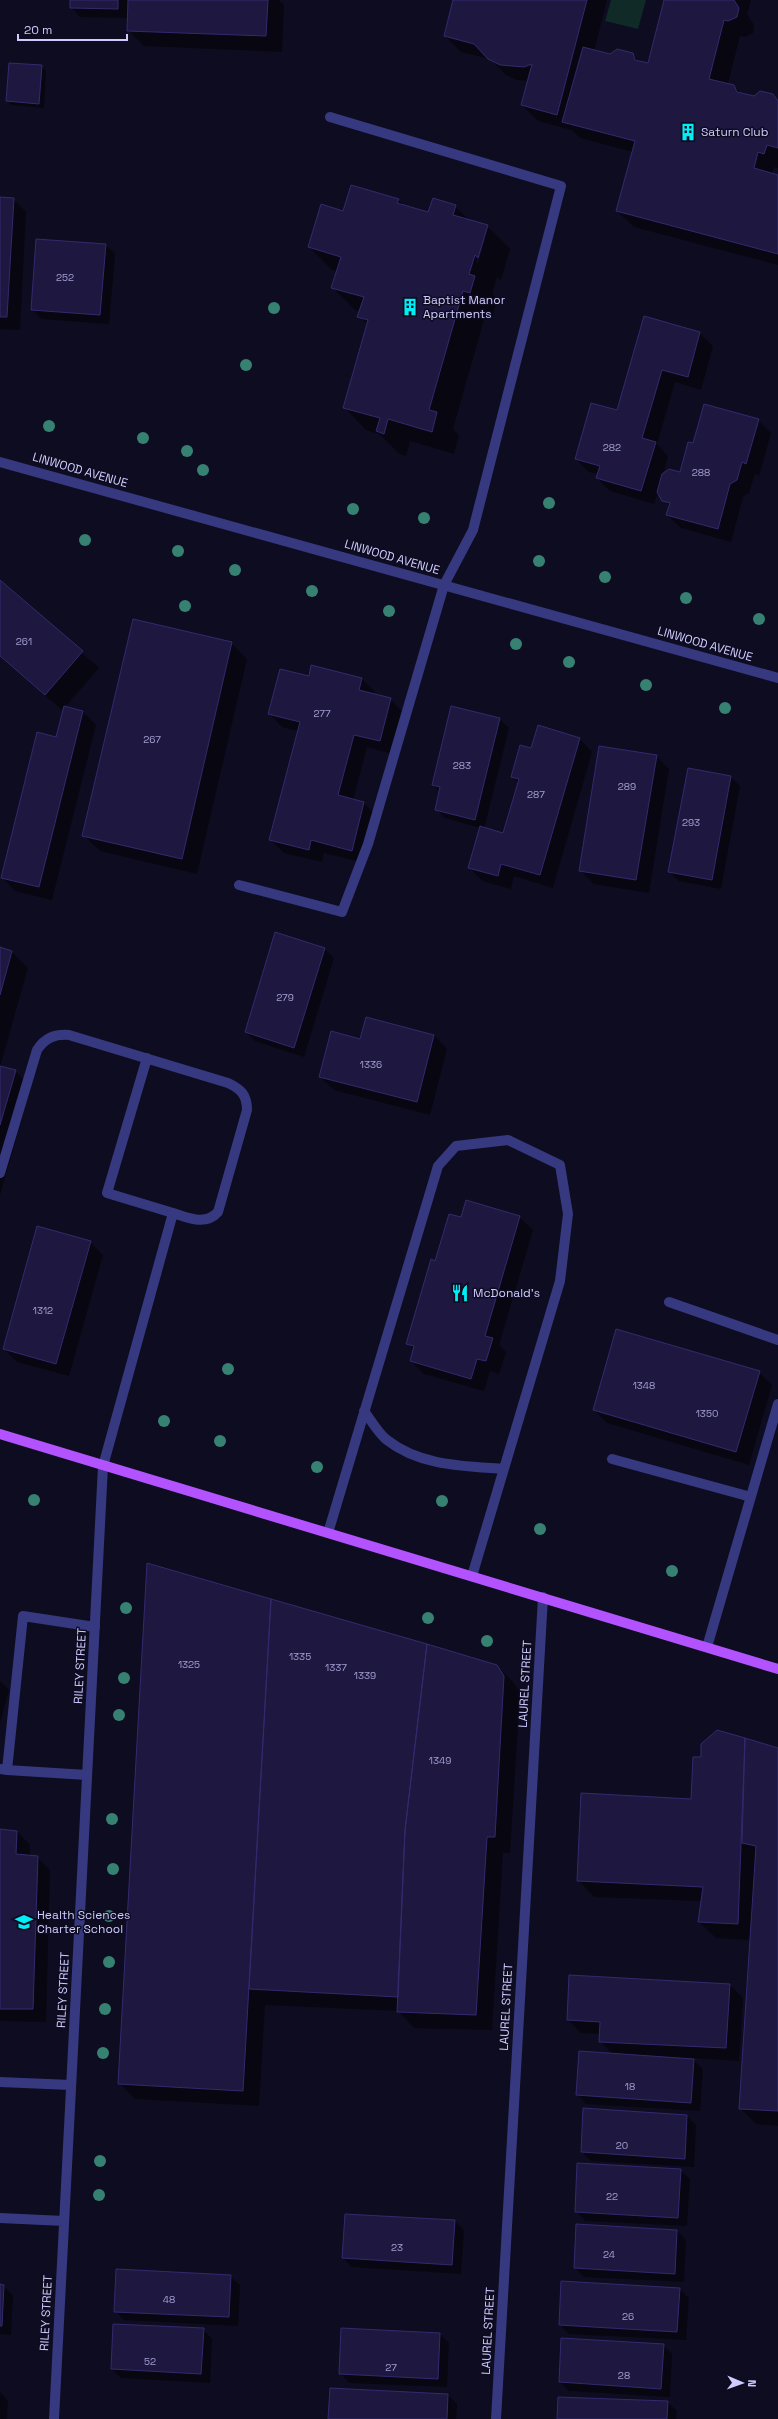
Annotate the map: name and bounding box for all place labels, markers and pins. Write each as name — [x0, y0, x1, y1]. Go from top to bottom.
building icon: Saturn Club — [678, 122, 698, 142]
place label: Saturn Club — [701, 124, 769, 140]
place label: Baptist Manor Apartments — [423, 292, 506, 322]
building icon: Baptist Manor Apartments — [400, 297, 420, 317]
restaurant icon: McDonald's — [450, 1283, 470, 1303]
place label: McDonald's — [473, 1285, 540, 1301]
place label: Health Sciences Charter School — [37, 1907, 130, 1937]
school or university icon: Health Sciences Charter School — [14, 1912, 34, 1932]

